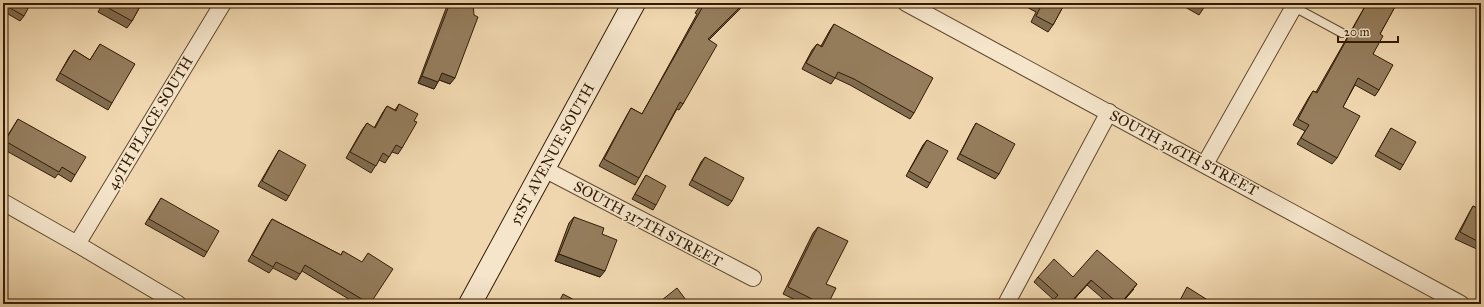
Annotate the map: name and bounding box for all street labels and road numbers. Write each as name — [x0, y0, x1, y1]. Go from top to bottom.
street label: 49TH PLACE SOUTH — [103, 53, 197, 193]
street label: 51ST AVENUE SOUTH — [506, 80, 598, 228]
street label: SOUTH 316TH STREET — [1107, 106, 1261, 200]
street label: SOUTH 317TH STREET — [571, 177, 725, 271]

